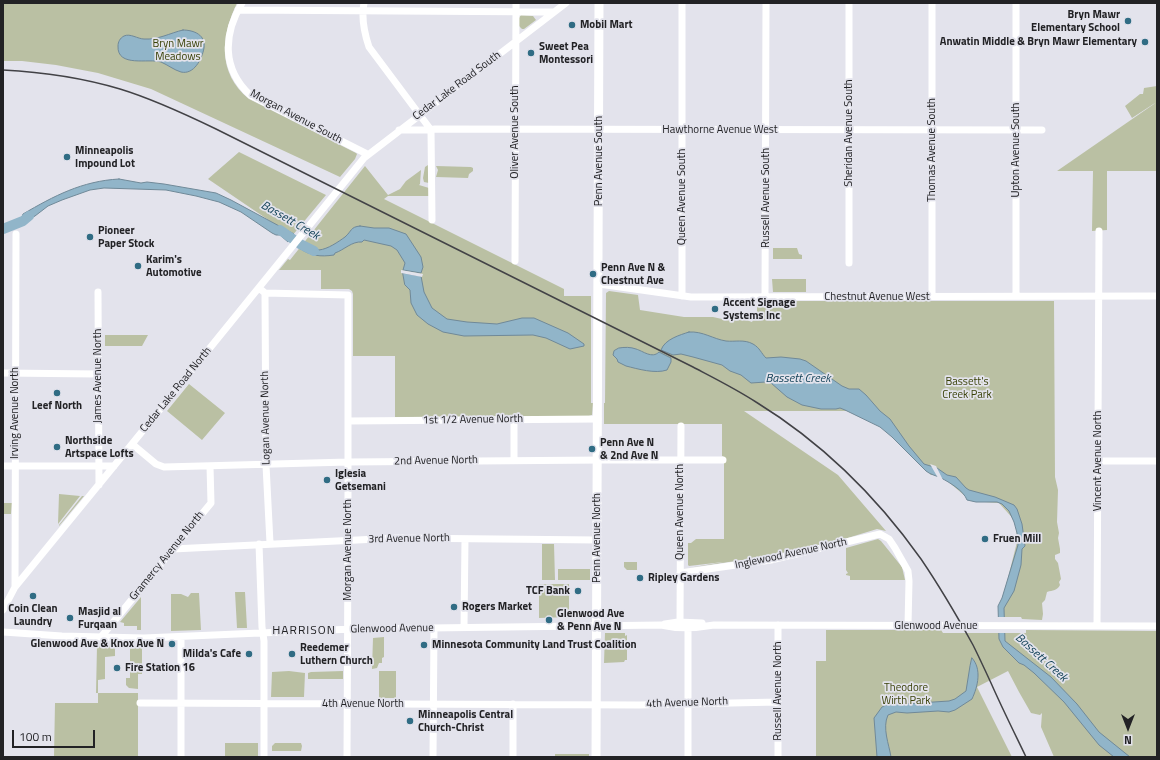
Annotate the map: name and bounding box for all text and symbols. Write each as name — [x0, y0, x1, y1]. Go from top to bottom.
place label: Bryn Mawr Elementary School — [1031, 8, 1120, 34]
marker: Bryn Mawr Elementary School — [1123, 16, 1133, 26]
place label: Mobil Mart — [580, 18, 633, 32]
marker: Mobil Mart — [567, 20, 577, 30]
place label: Anwatin Middle & Bryn Mawr Elementary — [940, 35, 1137, 49]
park label: Bryn Mawr Meadows — [152, 37, 204, 63]
marker: Anwatin Middle & Bryn Mawr Elementary — [1140, 37, 1150, 47]
place label: Sweet Pea Montessori — [539, 40, 593, 66]
marker: Sweet Pea Montessori — [526, 48, 536, 58]
street label: Cedar Lake Road South — [411, 49, 503, 123]
street label: Sheridan Avenue South — [842, 79, 856, 187]
street label: Oliver Avenue South — [508, 85, 522, 179]
street label: Morgan Avenue South — [248, 87, 344, 147]
street label: Thomas Avenue South — [925, 98, 939, 202]
street label: Upton Avenue South — [1009, 102, 1023, 198]
street label: Penn Avenue South — [592, 116, 606, 206]
street label: Hawthorne Avenue West — [662, 123, 778, 137]
place label: Minneapolis Impound Lot — [75, 144, 135, 170]
street label: Russell Avenue South — [759, 148, 773, 248]
street label: Queen Avenue South — [675, 149, 689, 245]
marker: Minneapolis Impound Lot — [62, 152, 72, 162]
water label: Bassett Creek — [258, 198, 322, 244]
place label: Pioneer Paper Stock — [98, 224, 155, 250]
marker: Pioneer Paper Stock — [85, 232, 95, 242]
place label: Karim's Automotive — [146, 253, 201, 279]
marker: Karim's Automotive — [133, 261, 143, 271]
place label: Penn Ave N & Chestnut Ave — [601, 261, 665, 287]
marker: Penn Ave N & Chestnut Ave — [588, 269, 598, 279]
street label: Chestnut Avenue West — [824, 290, 930, 304]
place label: Accent Signage Systems Inc — [723, 296, 795, 322]
marker: Accent Signage Systems Inc — [710, 304, 720, 314]
street label: James Avenue North — [91, 329, 105, 423]
street label: Cedar Lake Road North — [138, 345, 214, 435]
street label: Irving Avenue North — [8, 367, 22, 459]
street label: Logan Avenue North — [259, 371, 273, 465]
water label: Bassett Creek — [765, 372, 831, 386]
park label: Bassett's Creek Park — [942, 375, 992, 401]
marker: Leef North — [52, 388, 62, 398]
place label: Leef North — [32, 399, 82, 413]
street label: Vincent Avenue North — [1091, 411, 1105, 511]
street label: 1st 1/2 Avenue North — [423, 413, 523, 427]
place label: Northside Artspace Lofts — [65, 434, 134, 460]
place label: Penn Ave N & 2nd Ave N — [600, 436, 658, 462]
marker: Northside Artspace Lofts — [52, 442, 62, 452]
marker: Penn Ave N & 2nd Ave N — [587, 444, 597, 454]
street label: 2nd Avenue North — [394, 454, 478, 468]
street label: Queen Avenue North — [673, 464, 687, 560]
place label: Iglesia Getsemani — [335, 467, 386, 493]
marker: Iglesia Getsemani — [322, 475, 332, 485]
street label: Penn Avenue North — [590, 493, 604, 583]
street label: Morgan Avenue North — [341, 499, 355, 601]
street label: Gramercy Avenue North — [127, 509, 207, 603]
street label: 3rd Avenue North — [368, 532, 450, 546]
place label: Fruen Mill — [993, 532, 1041, 546]
marker: Fruen Mill — [980, 534, 990, 544]
street label: Inglewood Avenue North — [734, 536, 848, 572]
place label: Ripley Gardens — [648, 571, 719, 585]
marker: Ripley Gardens — [635, 573, 645, 583]
place label: TCF Bank — [526, 584, 570, 598]
marker: TCF Bank — [573, 586, 583, 596]
marker: Coin Clean Laundry — [28, 591, 38, 601]
place label: Rogers Market — [462, 600, 532, 614]
place label: Coin Clean Laundry — [8, 602, 58, 628]
marker: Rogers Market — [449, 602, 459, 612]
place label: Masjid al Furqaan — [78, 605, 121, 631]
place label: Glenwood Ave & Penn Ave N — [557, 607, 624, 633]
marker: Masjid al Furqaan — [65, 613, 75, 623]
marker: Glenwood Ave & Penn Ave N — [544, 615, 554, 625]
street label: Glenwood Avenue — [894, 619, 978, 633]
street label: Glenwood Avenue — [350, 622, 434, 636]
district label: HARRISON — [272, 624, 336, 638]
water label: Bassett Creek — [1012, 631, 1070, 685]
place label: Glenwood Ave & Knox Ave N — [31, 637, 164, 651]
place label: Minnesota Community Land Trust Coalition — [432, 638, 637, 652]
marker: Glenwood Ave & Knox Ave N — [167, 639, 177, 649]
marker: Minnesota Community Land Trust Coalition — [419, 640, 429, 650]
place label: Reedemer Luthern Church — [300, 641, 373, 667]
street label: Russell Avenue North — [771, 641, 785, 741]
place label: Milda's Cafe — [183, 647, 241, 661]
marker: Milda's Cafe — [244, 649, 254, 659]
marker: Reedemer Luthern Church — [287, 649, 297, 659]
place label: Fire Station 16 — [125, 661, 195, 675]
marker: Fire Station 16 — [112, 663, 122, 673]
park label: Theodore Wirth Park — [881, 681, 931, 707]
street label: 4th Avenue North — [646, 695, 728, 711]
street label: 4th Avenue North — [322, 697, 404, 711]
place label: Minneapolis Central Church-Christ — [418, 708, 513, 734]
north arrow — [1108, 708, 1148, 748]
marker: Minneapolis Central Church-Christ — [405, 716, 415, 726]
scale bar — [14, 722, 97, 748]
text: 100 m — [19, 727, 52, 746]
text: N — [1124, 732, 1132, 748]

